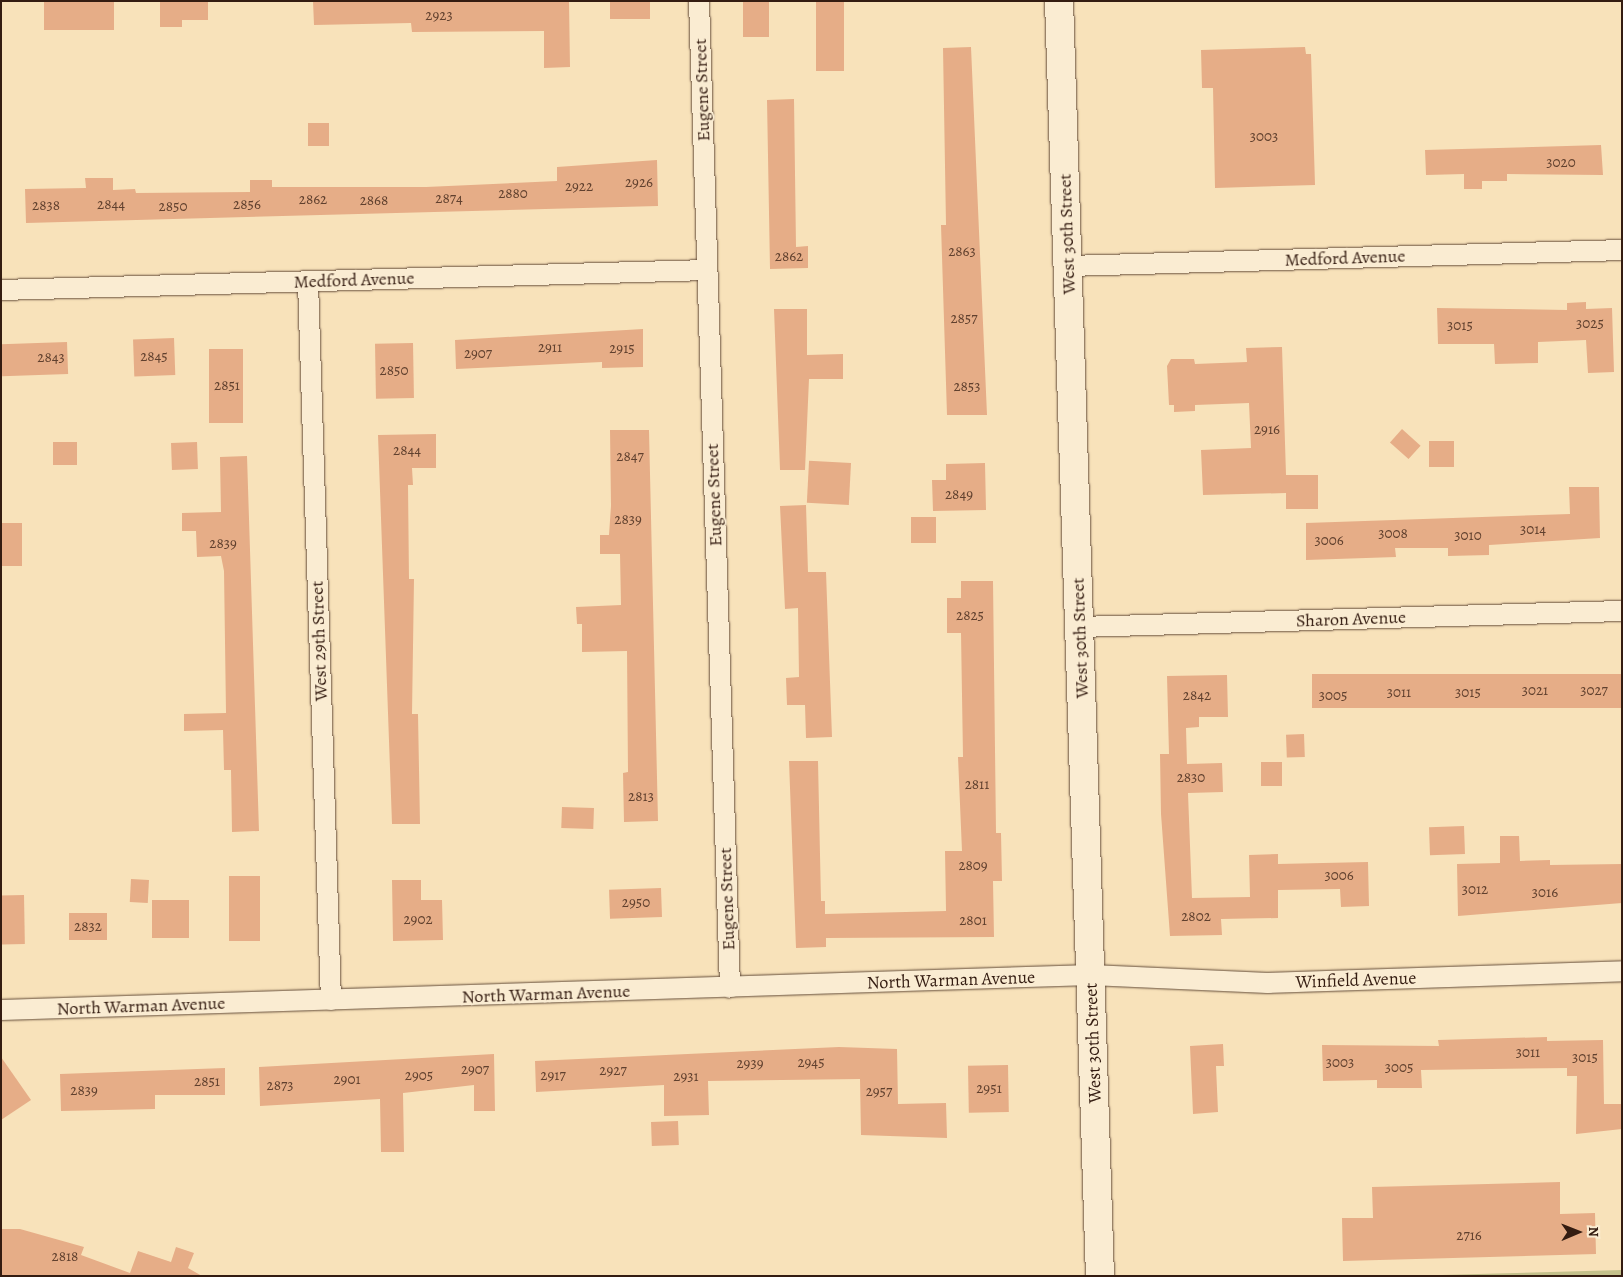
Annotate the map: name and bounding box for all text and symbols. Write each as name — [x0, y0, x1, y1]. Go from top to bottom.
house number: 2923 — [425, 7, 453, 25]
street label: Eugene Street — [689, 38, 715, 142]
house number: 3003 — [1250, 128, 1278, 146]
house number: 3020 — [1546, 154, 1576, 172]
street label: West 30th Street — [1054, 173, 1080, 295]
house number: 2926 — [625, 174, 653, 192]
house number: 2922 — [565, 178, 593, 196]
house number: 2880 — [498, 185, 528, 203]
house number: 2874 — [435, 190, 463, 208]
house number: 2862 — [299, 191, 327, 209]
house number: 2868 — [360, 192, 388, 210]
house number: 2844 — [97, 196, 125, 214]
house number: 2856 — [233, 196, 261, 214]
house number: 2838 — [32, 197, 60, 215]
house number: 2850 — [159, 198, 187, 216]
house number: 2863 — [948, 243, 976, 261]
street label: Medford Avenue — [1284, 245, 1406, 271]
house number: 2862 — [775, 248, 803, 266]
street label: Medford Avenue — [293, 267, 415, 293]
house number: 2857 — [950, 310, 978, 328]
house number: 3025 — [1576, 315, 1604, 333]
house number: 3015 — [1447, 317, 1473, 335]
house number: 2911 — [538, 339, 562, 357]
house number: 2915 — [609, 340, 635, 358]
house number: 2907 — [464, 345, 492, 363]
house number: 2845 — [140, 348, 168, 366]
house number: 2843 — [37, 349, 65, 367]
house number: 2850 — [380, 362, 408, 380]
house number: 2851 — [214, 377, 240, 395]
house number: 2853 — [953, 378, 981, 396]
house number: 2916 — [1254, 421, 1280, 439]
house number: 2844 — [393, 442, 421, 460]
street label: Eugene Street — [701, 443, 727, 547]
house number: 2847 — [616, 448, 644, 466]
house number: 2849 — [945, 486, 973, 504]
house number: 2839 — [614, 511, 642, 529]
house number: 3014 — [1520, 521, 1546, 539]
house number: 3008 — [1378, 525, 1408, 543]
house number: 3010 — [1454, 527, 1482, 545]
house number: 3006 — [1314, 532, 1344, 550]
house number: 2839 — [209, 535, 237, 553]
street label: West 30th Street — [1067, 577, 1093, 699]
street label: West 29th Street — [306, 580, 332, 702]
street label: Sharon Avenue — [1296, 606, 1406, 632]
house number: 2825 — [956, 607, 984, 625]
house number: 3021 — [1522, 682, 1548, 700]
house number: 3027 — [1580, 682, 1608, 700]
house number: 3011 — [1387, 684, 1411, 702]
house number: 3015 — [1455, 684, 1481, 702]
house number: 2842 — [1183, 687, 1211, 705]
house number: 3005 — [1319, 687, 1347, 705]
house number: 2830 — [1177, 769, 1205, 787]
house number: 2811 — [965, 776, 989, 794]
house number: 2813 — [628, 788, 654, 806]
street label: Eugene Street — [714, 847, 740, 951]
house number: 2809 — [958, 857, 988, 875]
house number: 3006 — [1324, 867, 1354, 885]
house number: 3012 — [1462, 881, 1488, 899]
house number: 3016 — [1532, 884, 1558, 902]
house number: 2950 — [622, 894, 650, 912]
house number: 2802 — [1181, 908, 1211, 926]
house number: 2902 — [403, 911, 433, 929]
house number: 2801 — [959, 912, 987, 930]
house number: 2832 — [74, 918, 102, 936]
street label: North Warman Avenue — [866, 966, 1036, 994]
street label: Winfield Avenue — [1295, 967, 1417, 993]
street label: North Warman Avenue — [461, 980, 631, 1008]
street label: West 30th Street — [1080, 982, 1106, 1104]
street label: North Warman Avenue — [56, 992, 226, 1020]
house number: 3011 — [1516, 1044, 1540, 1062]
house number: 3015 — [1572, 1049, 1598, 1067]
house number: 2945 — [797, 1054, 825, 1072]
house number: 3003 — [1326, 1054, 1354, 1072]
house number: 2939 — [736, 1055, 764, 1073]
house number: 3005 — [1385, 1059, 1413, 1077]
house number: 2907 — [461, 1061, 489, 1079]
house number: 2927 — [599, 1062, 627, 1080]
house number: 2905 — [405, 1067, 433, 1085]
house number: 2917 — [540, 1067, 566, 1085]
house number: 2931 — [673, 1068, 699, 1086]
house number: 2901 — [333, 1071, 361, 1089]
house number: 2851 — [194, 1073, 220, 1091]
house number: 2873 — [267, 1077, 293, 1095]
house number: 2951 — [976, 1080, 1002, 1098]
house number: 2839 — [70, 1082, 98, 1100]
house number: 2957 — [866, 1083, 892, 1101]
north arrow — [1553, 1207, 1603, 1257]
text: N — [1584, 1226, 1603, 1237]
house number: 2716 — [1456, 1227, 1482, 1245]
house number: 2818 — [52, 1248, 78, 1266]

